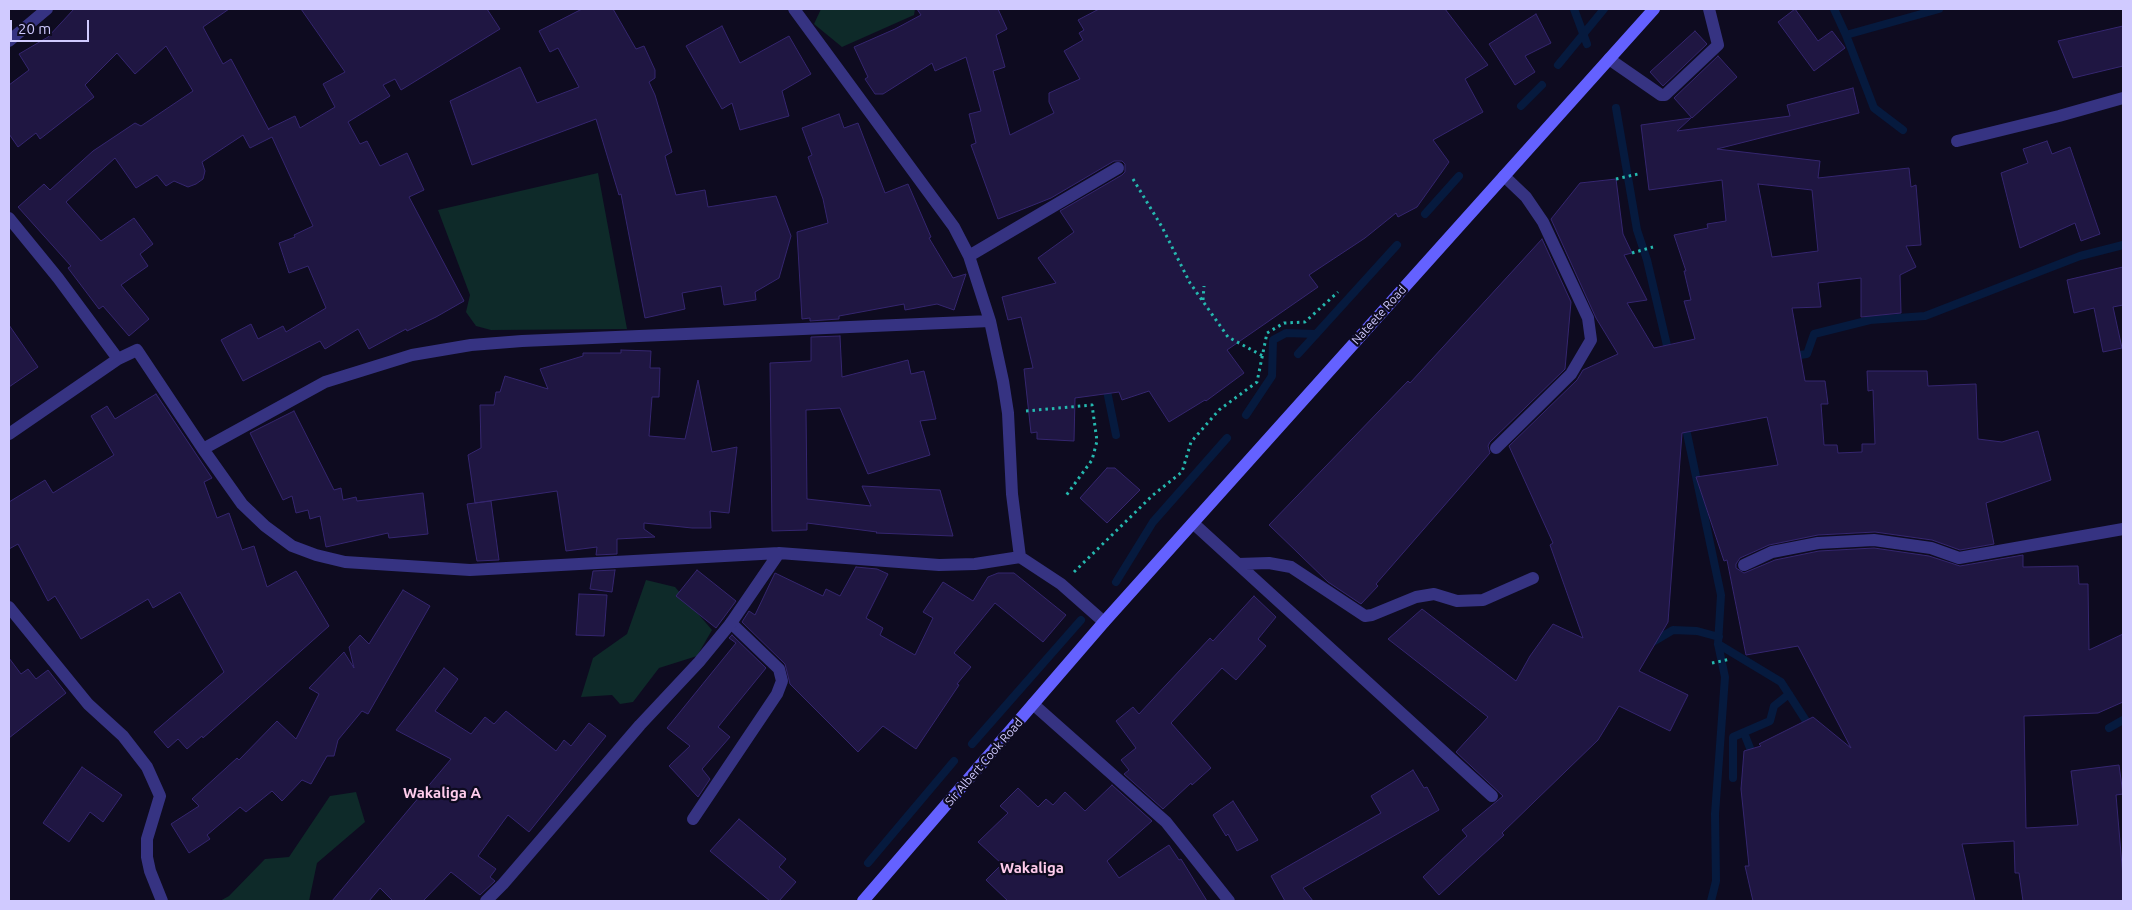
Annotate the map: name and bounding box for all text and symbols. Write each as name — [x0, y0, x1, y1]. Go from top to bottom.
scale bar — [12, 10, 91, 42]
text: 20 m — [18, 20, 51, 37]
street label: Nateete Road — [1349, 283, 1409, 347]
street label: Sir Albert Cook Road — [942, 715, 1026, 809]
district label: Wakaliga A — [403, 784, 481, 802]
district label: Wakaliga — [1000, 859, 1064, 877]

